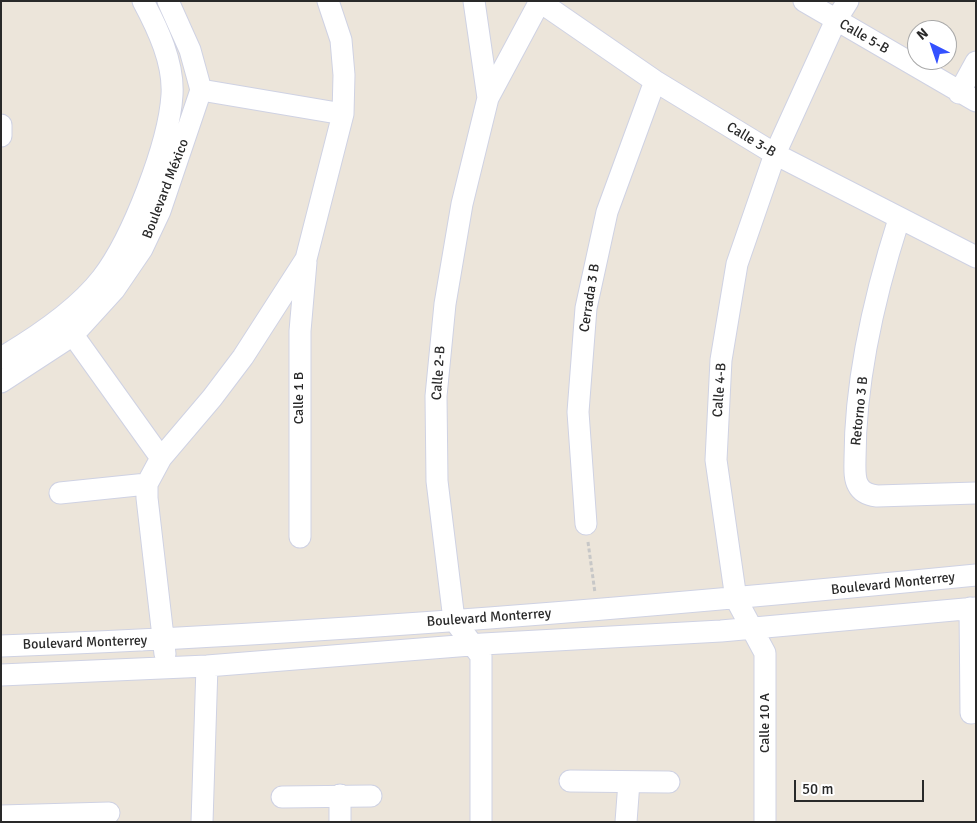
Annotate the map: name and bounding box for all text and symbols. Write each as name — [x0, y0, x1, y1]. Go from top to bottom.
street label: Calle 5-B — [836, 16, 892, 58]
north arrow — [907, 20, 957, 70]
text: N — [913, 24, 932, 44]
street label: Calle 3-B — [723, 119, 779, 161]
street label: Boulevard México — [139, 137, 193, 241]
street label: Cerrada 3 B — [576, 262, 604, 334]
street label: Calle 2-B — [429, 345, 449, 401]
street label: Calle 4-B — [710, 362, 730, 418]
street label: Calle 1 B — [291, 372, 307, 424]
street label: Retorno 3 B — [848, 376, 872, 446]
street label: Boulevard Monterrey — [830, 569, 956, 599]
street label: Boulevard Monterrey — [426, 605, 552, 631]
street label: Boulevard Monterrey — [22, 632, 148, 654]
street label: Calle 10 A — [757, 693, 773, 753]
scale bar — [797, 770, 927, 802]
text: 50 m — [802, 780, 833, 798]

